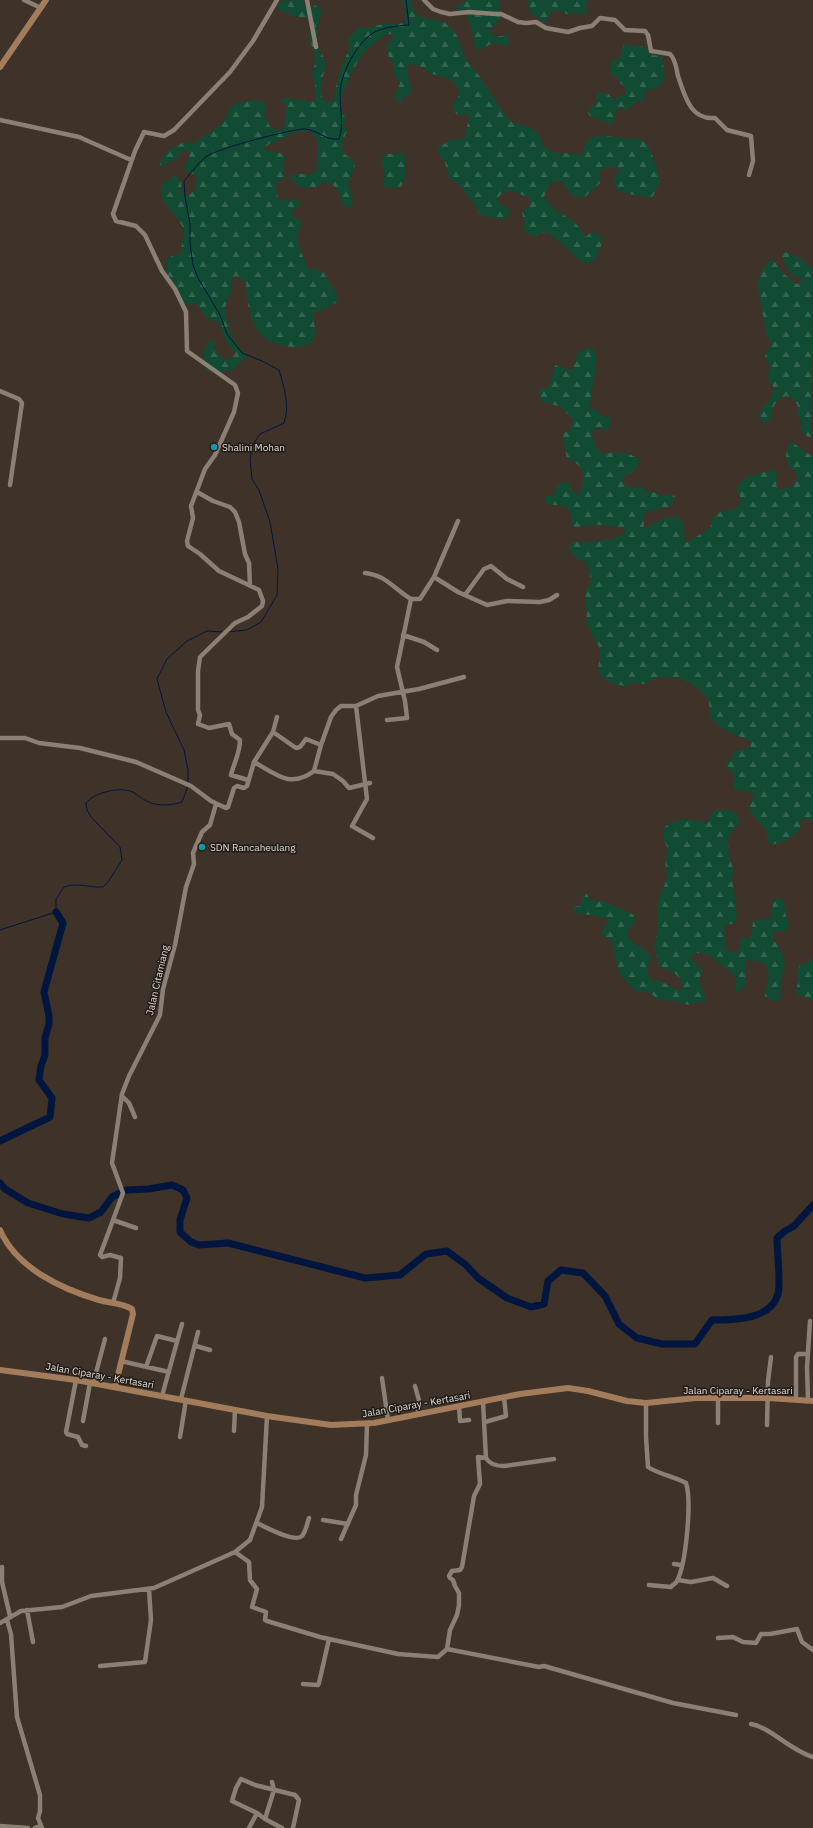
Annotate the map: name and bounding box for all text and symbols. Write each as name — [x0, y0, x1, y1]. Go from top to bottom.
place label: Shalini Mohan — [222, 441, 285, 454]
marker: Shalini Mohan — [209, 442, 219, 452]
place label: SDN Rancaheulang — [210, 841, 296, 854]
marker: SDN Rancaheulang — [197, 842, 207, 852]
street label: Jalan Citamiang — [143, 943, 172, 1016]
street label: Jalan Ciparay - Kertasari — [45, 1360, 155, 1391]
street label: Jalan Ciparay - Kertasari — [683, 1384, 793, 1397]
street label: Jalan Ciparay - Kertasari — [361, 1389, 471, 1420]

